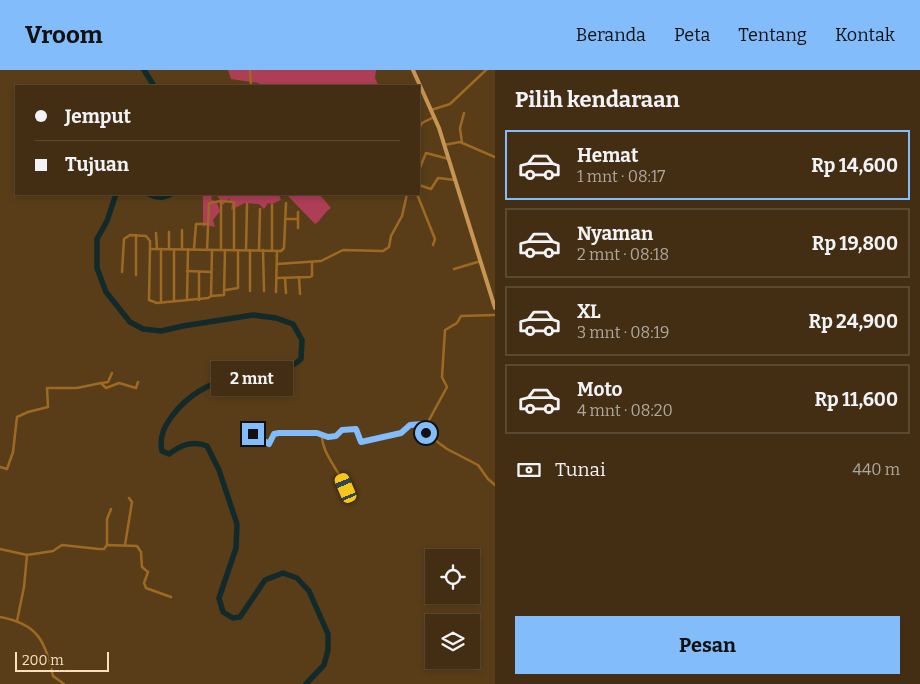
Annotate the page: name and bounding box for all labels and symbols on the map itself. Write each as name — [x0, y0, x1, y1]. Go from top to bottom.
callout: 2 mnt — [212, 362, 294, 396]
route start — [415, 422, 437, 444]
route end — [242, 423, 264, 445]
car — [333, 471, 358, 505]
scale bar — [15, 649, 109, 672]

